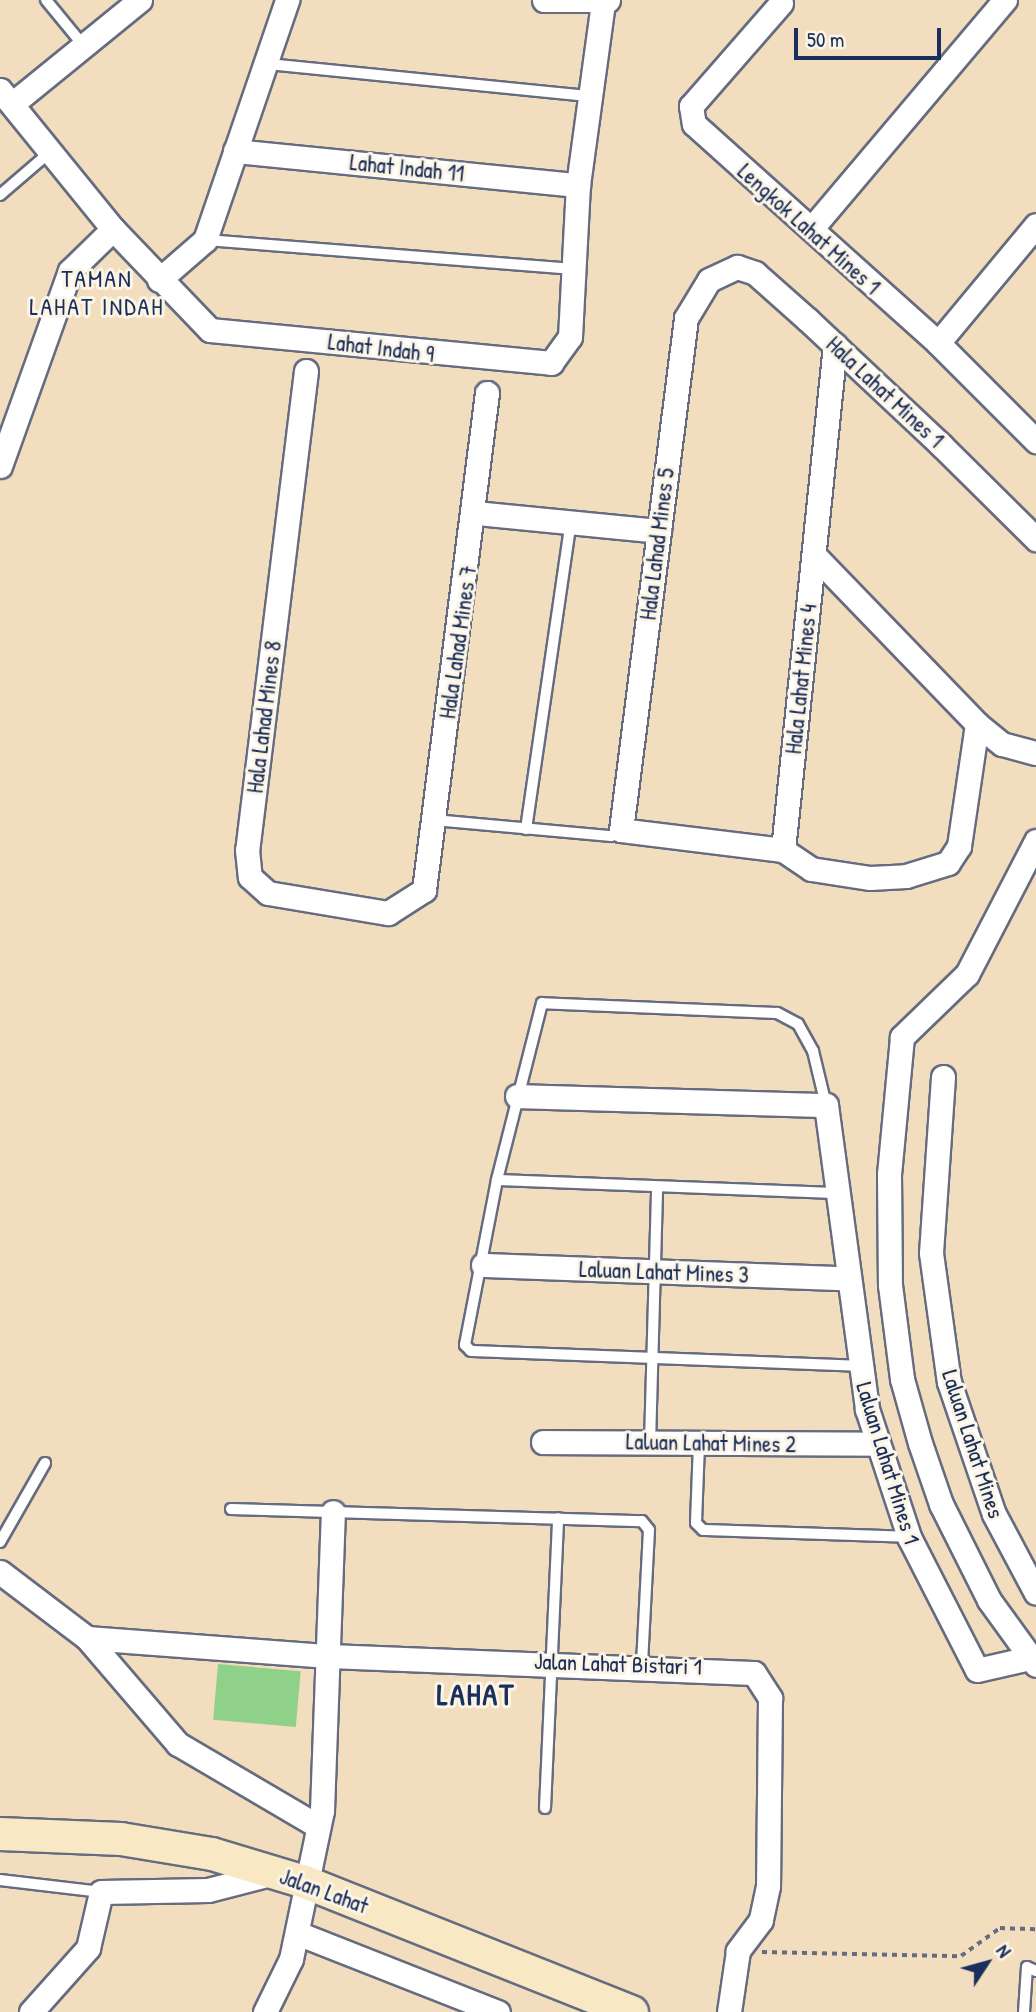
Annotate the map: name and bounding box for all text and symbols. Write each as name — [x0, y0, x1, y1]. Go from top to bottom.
scale bar — [798, 14, 945, 58]
text: 50 m — [807, 25, 844, 54]
street label: Lahat Indah 11 — [348, 148, 466, 188]
street label: Lengkok Lahat Mines 1 — [732, 158, 886, 300]
district label: TAMAN LAHAT INDAH — [31, 265, 163, 321]
street label: Lahat Indah 9 — [326, 328, 436, 368]
street label: Hala Lahat Mines 1 — [821, 331, 949, 453]
street label: Hala Lahad Mines 5 — [634, 466, 680, 622]
street label: Hala Lahad Mines 7 — [434, 564, 482, 720]
street label: Hala Lahat Mines 4 — [779, 603, 823, 755]
street label: Hala Lahad Mines 8 — [241, 639, 287, 795]
street label: Laluan Lahat Mines 3 — [579, 1255, 749, 1289]
street label: Laluan Lahat Mines — [936, 1366, 1010, 1522]
street label: Laluan Lahat Mines 1 — [850, 1379, 926, 1547]
street label: Laluan Lahat Mines 2 — [626, 1428, 796, 1458]
street label: Jalan Lahat Bistari 1 — [534, 1647, 702, 1681]
district label: LAHAT — [437, 1676, 515, 1712]
street label: Jalan Lahat — [276, 1862, 372, 1920]
north arrow — [952, 1928, 1022, 1998]
text: N — [990, 1939, 1017, 1962]

